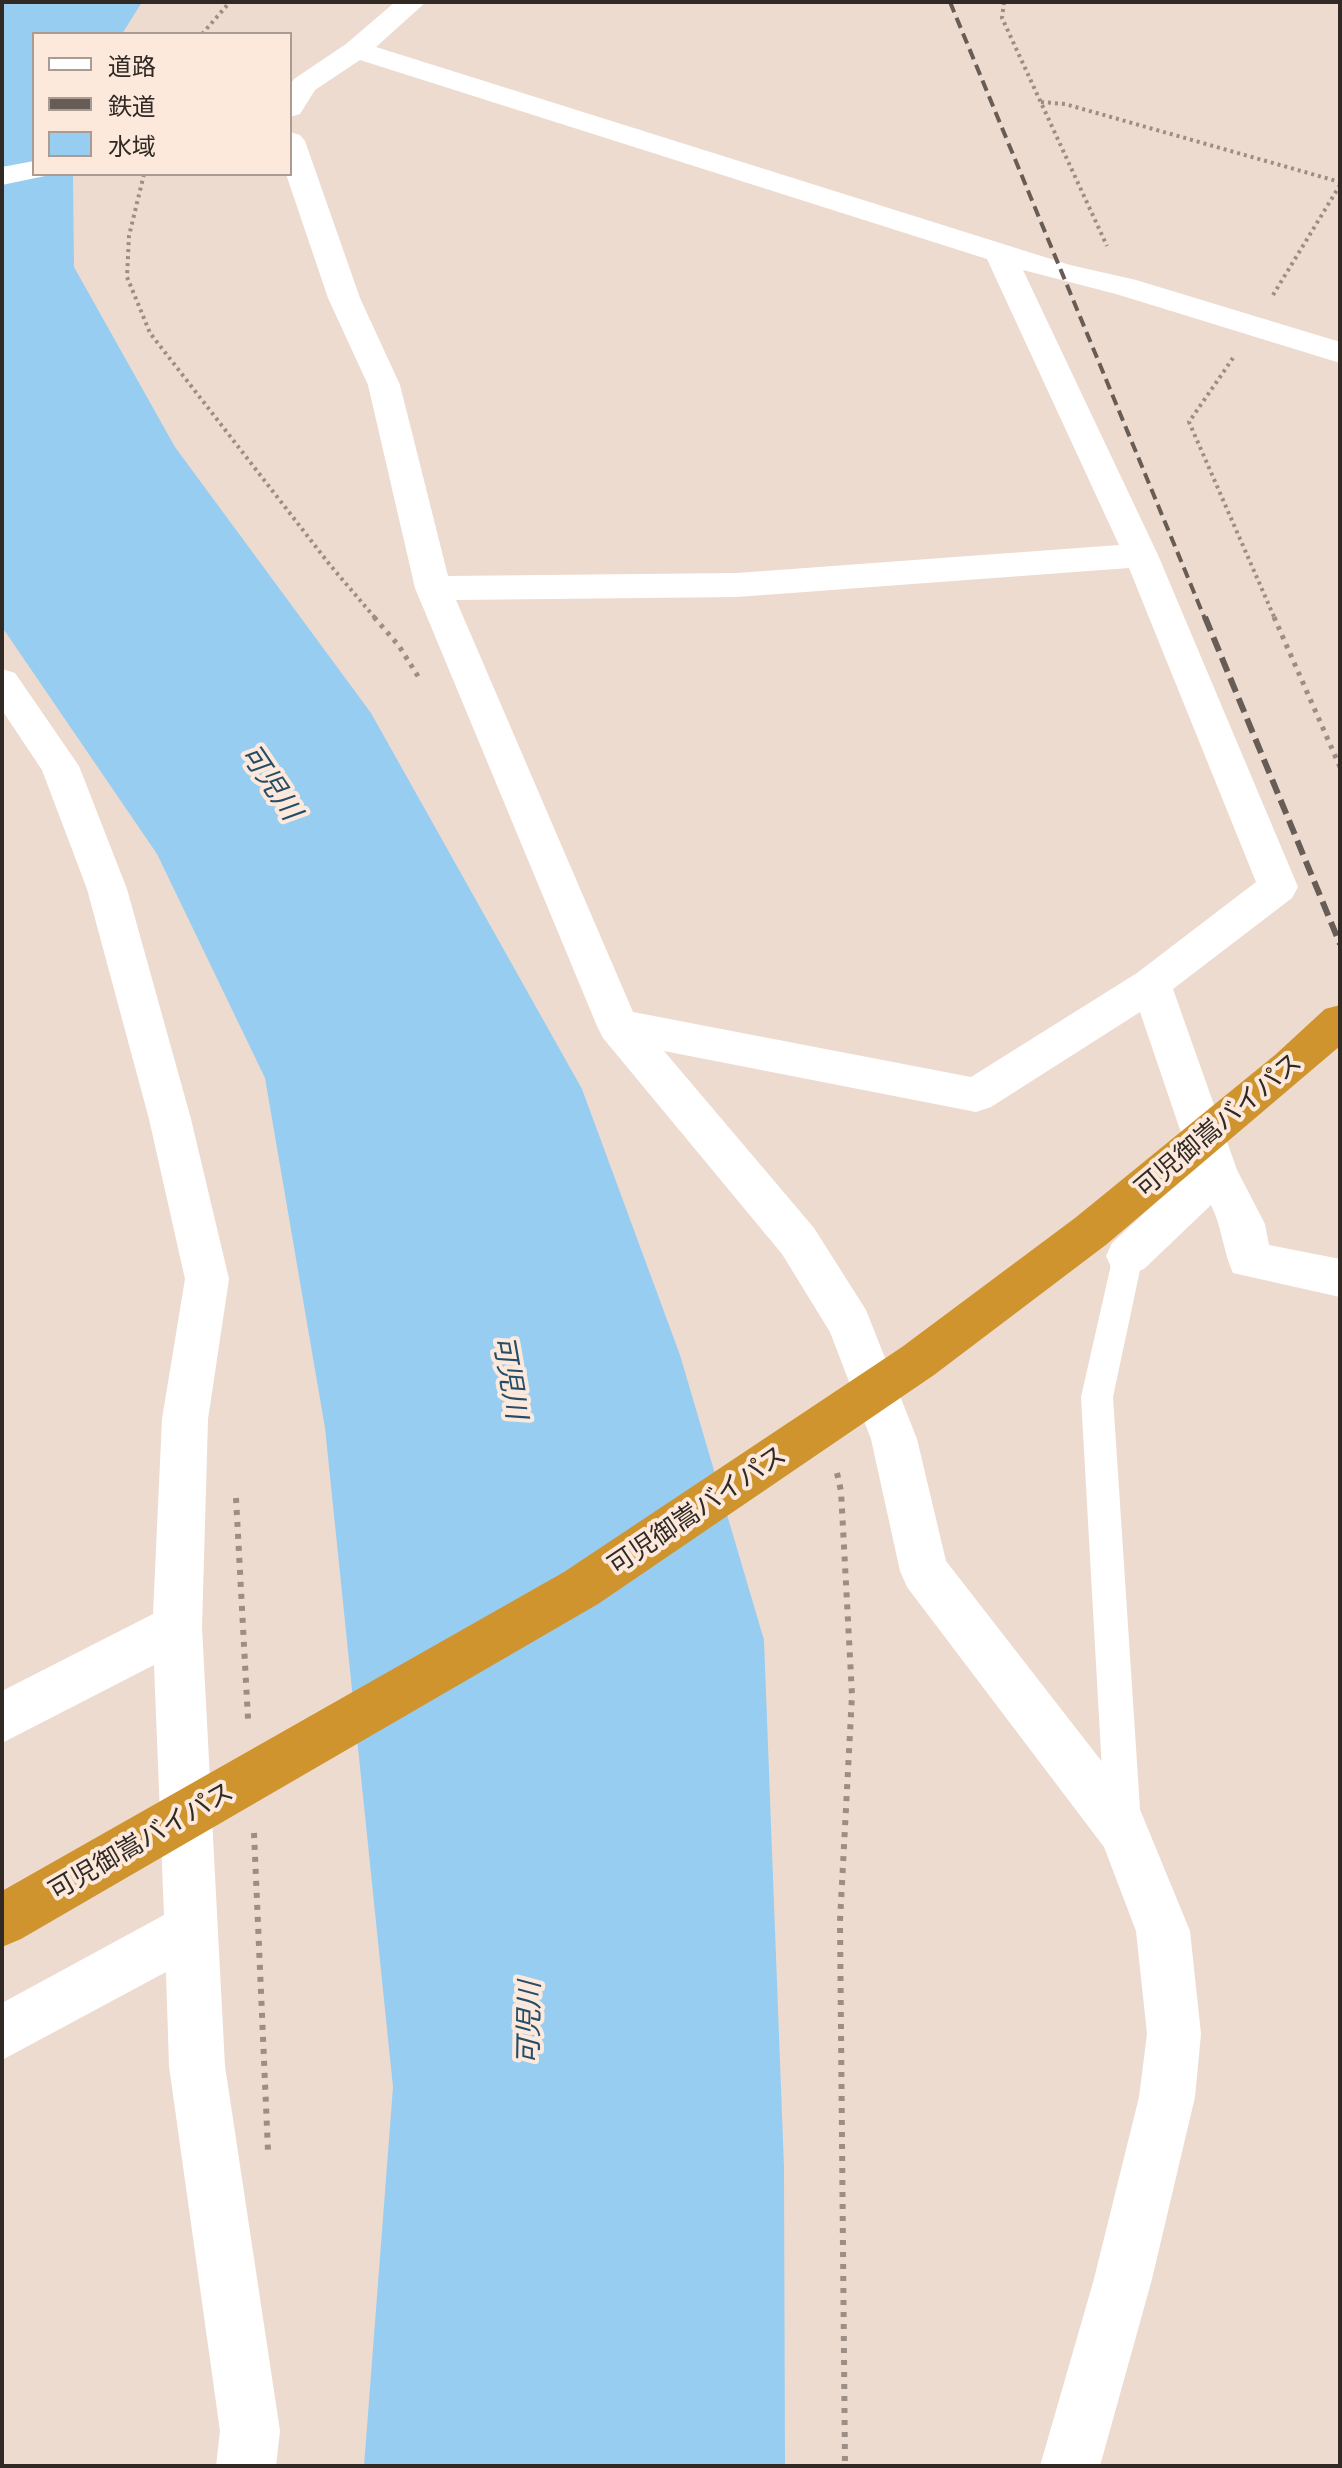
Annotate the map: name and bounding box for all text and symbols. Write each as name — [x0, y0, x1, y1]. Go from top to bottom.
legend — [32, 32, 292, 176]
text: 道路 — [108, 51, 156, 80]
text: 鉄道 — [108, 91, 156, 120]
text: 水域 — [108, 131, 156, 160]
water label: 可児川 — [234, 738, 308, 826]
street label: 可児御嵩バイパス — [1128, 1046, 1308, 1204]
water label: 可児川 — [486, 1333, 534, 1421]
street label: 可児御嵩バイパス — [602, 1439, 792, 1581]
street label: 可児御嵩バイパス — [43, 1775, 239, 1907]
water label: 可児川 — [511, 1981, 547, 2065]

